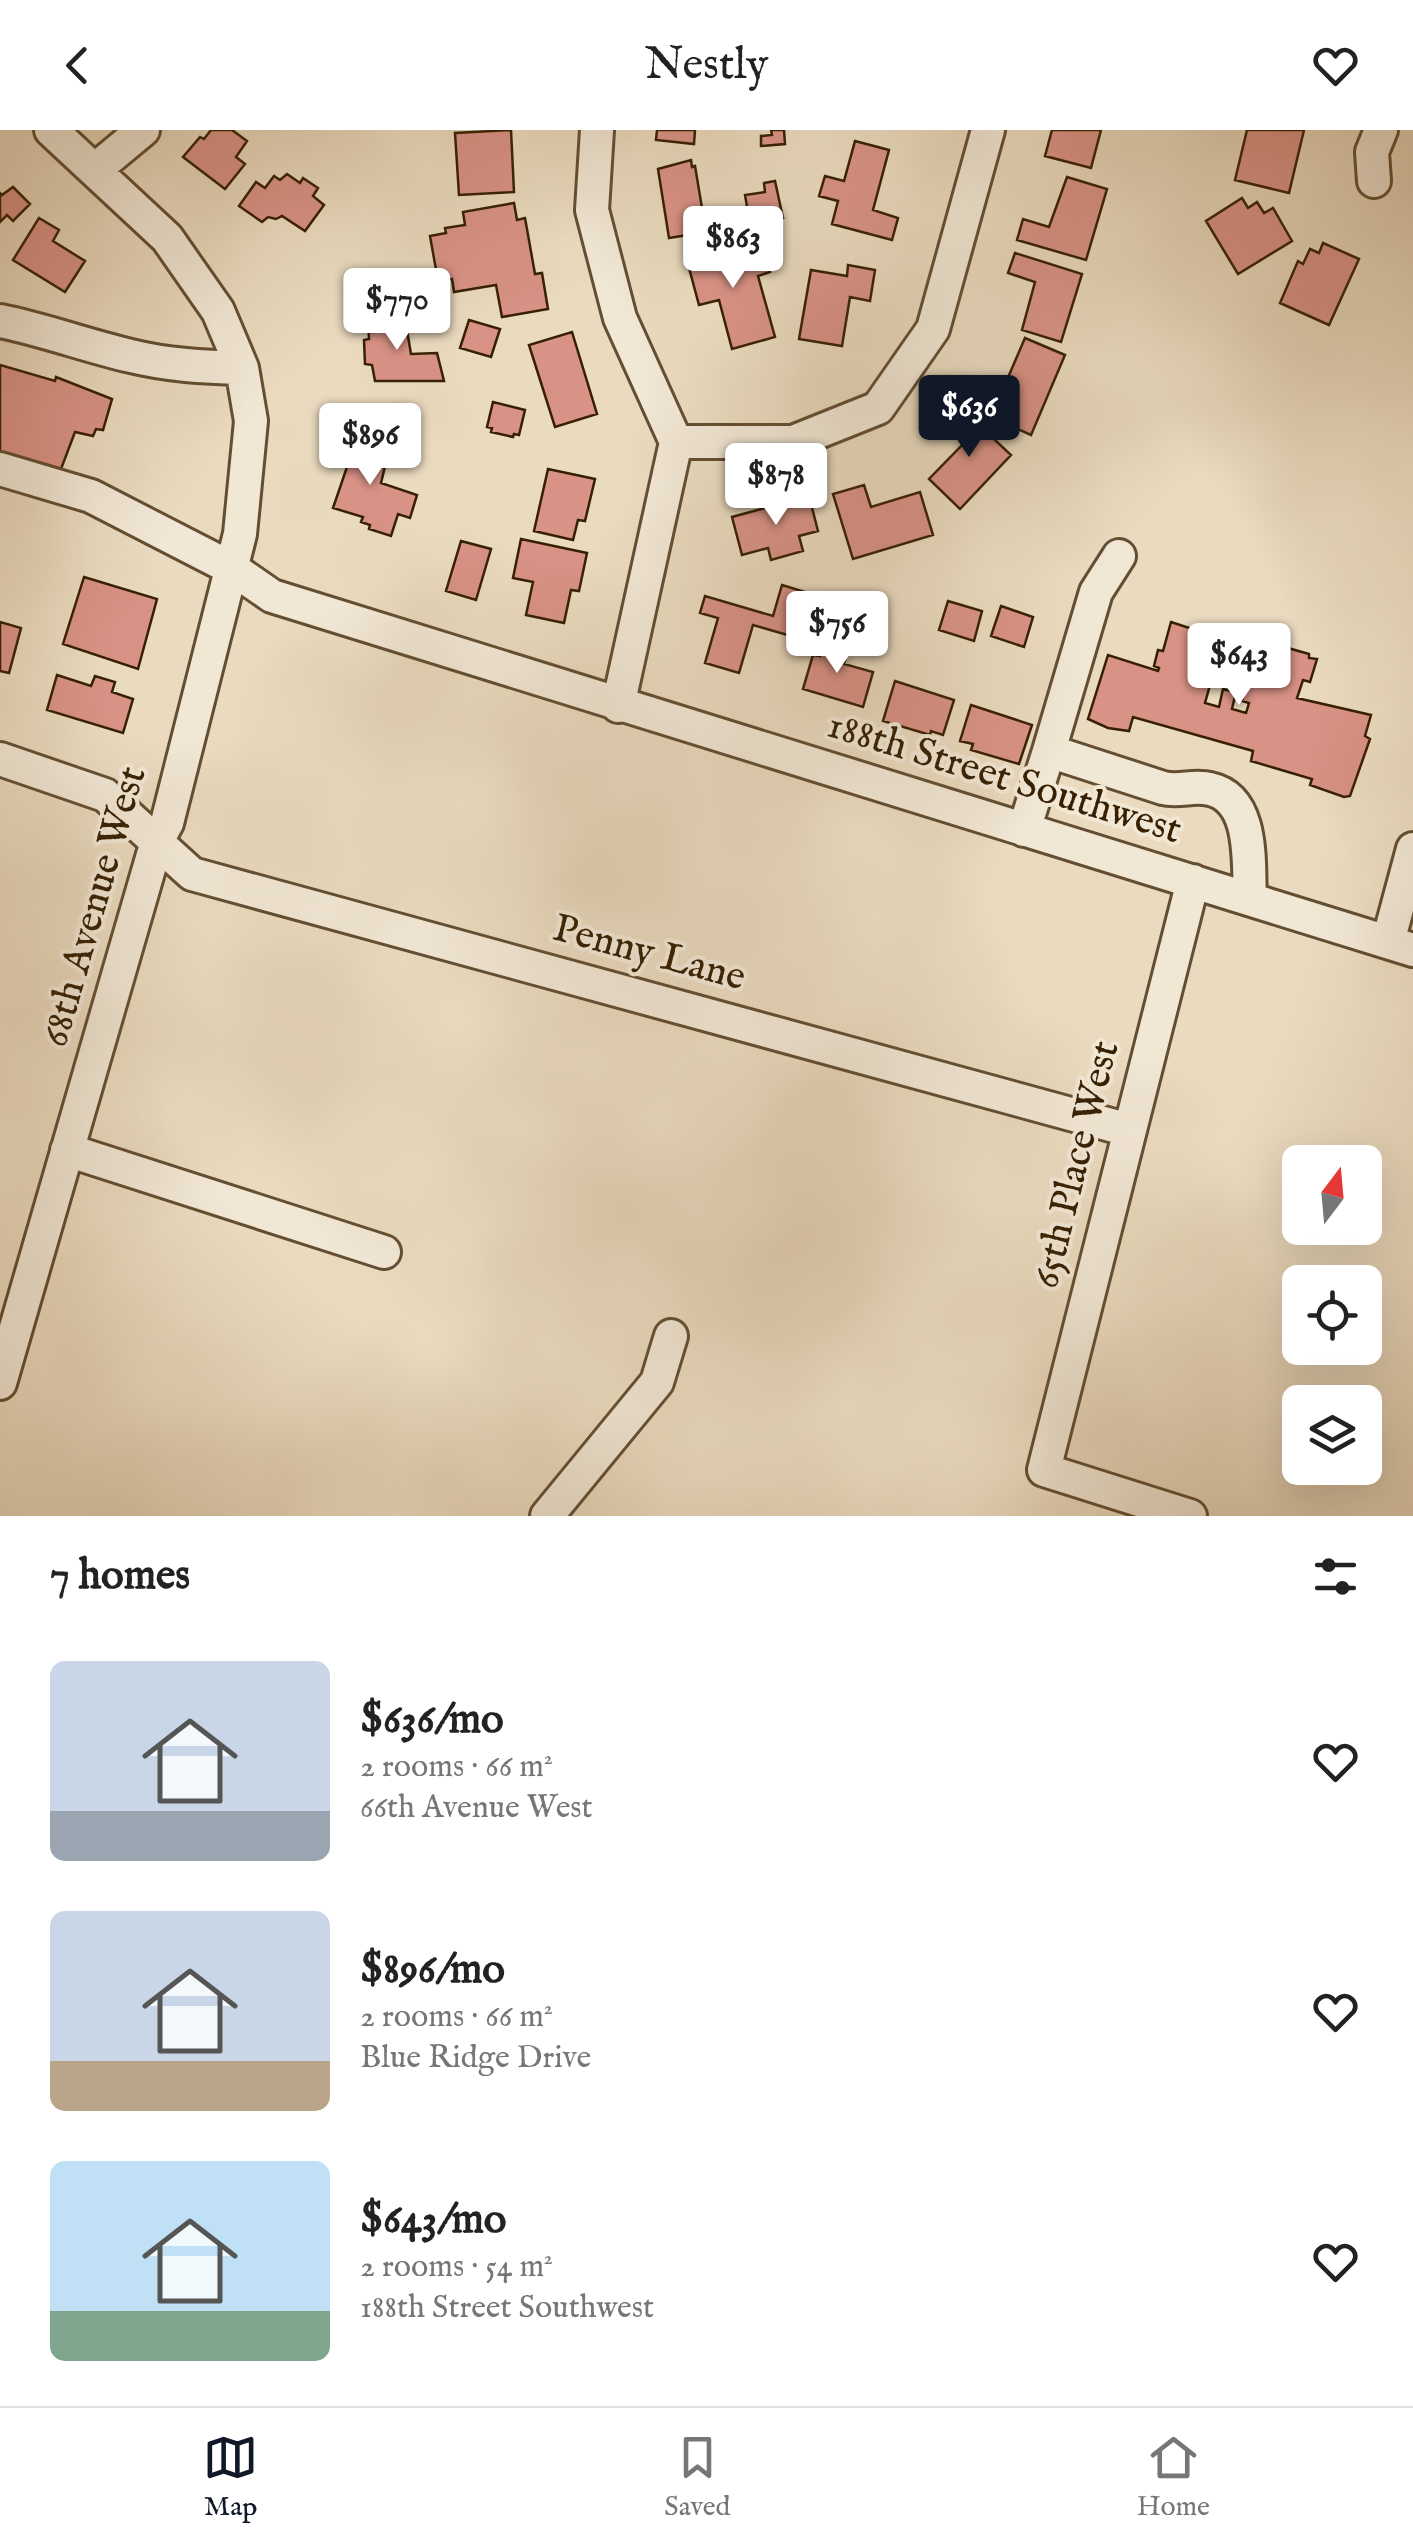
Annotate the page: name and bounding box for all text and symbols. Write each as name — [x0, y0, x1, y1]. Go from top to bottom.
text: Nestly — [645, 37, 768, 94]
icon: back — [50, 38, 105, 93]
icon: heart — [1308, 38, 1363, 93]
pin: $863 — [674, 206, 792, 291]
text: $863 — [705, 218, 761, 259]
pin: $770 — [338, 268, 456, 353]
text: $770 — [365, 280, 429, 321]
pin: $636 — [910, 375, 1028, 460]
text: $636 — [941, 387, 997, 428]
pin: $896 — [311, 403, 429, 488]
text: $896 — [341, 415, 399, 456]
pin: $878 — [717, 443, 835, 528]
text: $878 — [747, 455, 805, 496]
pin: $756 — [778, 591, 896, 676]
text: $756 — [808, 603, 866, 644]
pin: $643 — [1180, 623, 1298, 708]
text: $643 — [1210, 635, 1268, 676]
street label: 188th Street Southwest — [821, 701, 1187, 857]
street label: 68th Avenue West — [31, 761, 159, 1053]
street label: Penny Lane — [547, 904, 751, 1004]
street label: 65th Place West — [1022, 1036, 1132, 1294]
north arrow — [1282, 1145, 1382, 1245]
map controls — [1282, 1145, 1382, 1485]
button: locate — [1282, 1265, 1382, 1365]
button: layers — [1282, 1385, 1382, 1485]
icon: filters — [1308, 1549, 1363, 1604]
text: 7 homes — [50, 1550, 190, 1603]
text: $636/mo — [360, 1694, 504, 1747]
icon: home — [130, 1701, 250, 1821]
icon: heart — [1308, 1734, 1363, 1789]
text: 2 rooms · 66 m² — [360, 1747, 553, 1788]
text: 66th Avenue West — [360, 1788, 593, 1829]
text: $896/mo — [360, 1944, 505, 1997]
icon: home — [130, 1951, 250, 2071]
icon: heart — [1308, 1984, 1363, 2039]
text: 2 rooms · 66 m² — [360, 1997, 553, 2038]
text: Blue Ridge Drive — [360, 2038, 591, 2079]
text: $643/mo — [360, 2194, 507, 2247]
icon: home — [130, 2201, 250, 2321]
icon: heart — [1308, 2234, 1363, 2289]
text: 2 rooms · 54 m² — [360, 2247, 553, 2288]
text: 188th Street Southwest — [360, 2288, 654, 2329]
tab: Map — [203, 2430, 258, 2525]
tab: Saved — [664, 2430, 731, 2525]
tab: Home — [1137, 2430, 1210, 2525]

